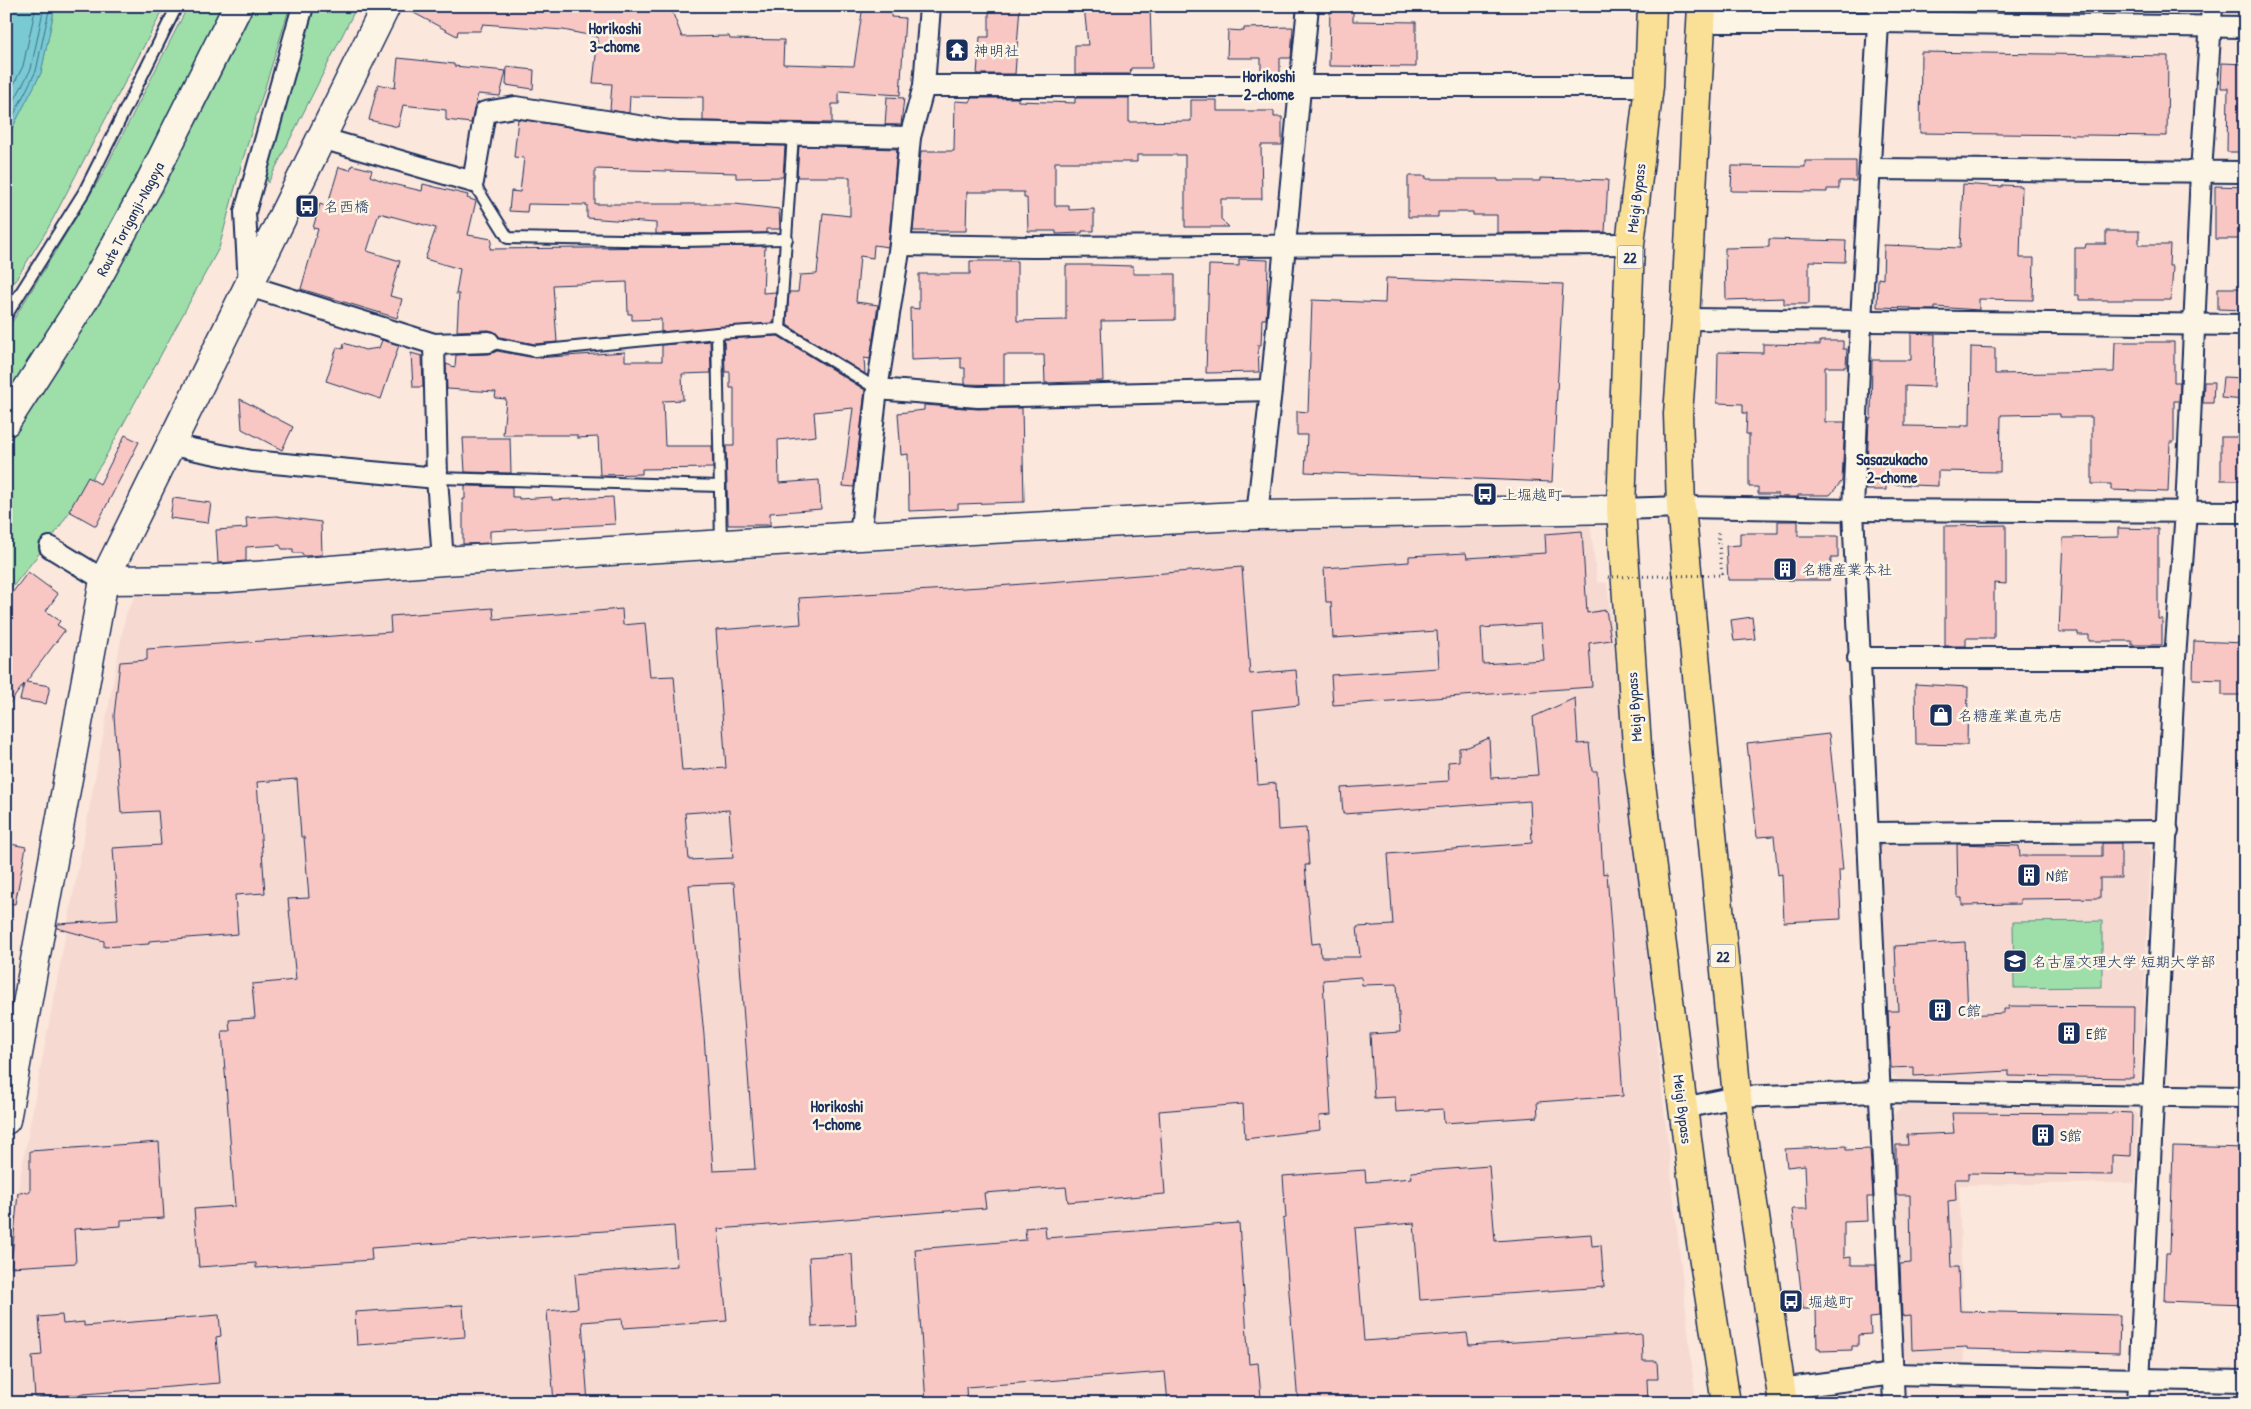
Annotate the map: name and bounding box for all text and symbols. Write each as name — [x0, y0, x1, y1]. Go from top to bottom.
district label: Horikoshi 3-chome — [588, 17, 642, 57]
temple icon: 神明社 — [944, 37, 970, 63]
place label: 神明社 — [974, 40, 1019, 61]
district label: Horikoshi 2-chome — [1242, 65, 1296, 105]
street label: Route Toriganji-Nagoya — [91, 158, 169, 280]
street label: Meigi Bypass — [1621, 162, 1651, 234]
bus stop icon: 名西橋 — [294, 193, 320, 219]
place label: 名西橋 — [324, 196, 369, 217]
road number: 22 — [1618, 246, 1642, 268]
district label: Sasazukacho 2-chome — [1856, 448, 1928, 488]
bus stop icon: 上堀越町 — [1472, 481, 1498, 507]
place label: 上堀越町 — [1502, 484, 1563, 505]
building icon: 名糖産業本社 — [1772, 556, 1798, 582]
place label: 名糖産業本社 — [1802, 559, 1892, 580]
street label: Meigi Bypass — [1621, 671, 1647, 742]
shop icon: 名糖産業直売店 — [1928, 702, 1954, 728]
place label: 名糖産業直売店 — [1958, 705, 2063, 726]
building icon: N館 — [2016, 862, 2042, 888]
place label: N館 — [2046, 865, 2069, 886]
road number: 22 — [1710, 944, 1736, 968]
school or university icon: 名古屋文理大学 短期大学部 — [2002, 948, 2028, 974]
place label: 名古屋文理大学 短期大学部 — [2032, 951, 2215, 972]
building icon: C館 — [1927, 997, 1953, 1023]
place label: C館 — [1958, 1000, 1981, 1021]
building icon: E館 — [2056, 1020, 2082, 1046]
place label: E館 — [2086, 1023, 2108, 1044]
street label: Meigi Bypass — [1668, 1073, 1698, 1145]
district label: Horikoshi 1-chome — [810, 1095, 864, 1135]
building icon: S館 — [2030, 1122, 2056, 1148]
place label: S館 — [2060, 1125, 2082, 1146]
bus stop icon: 堀越町 — [1778, 1288, 1804, 1314]
place label: 堀越町 — [1808, 1291, 1854, 1312]

